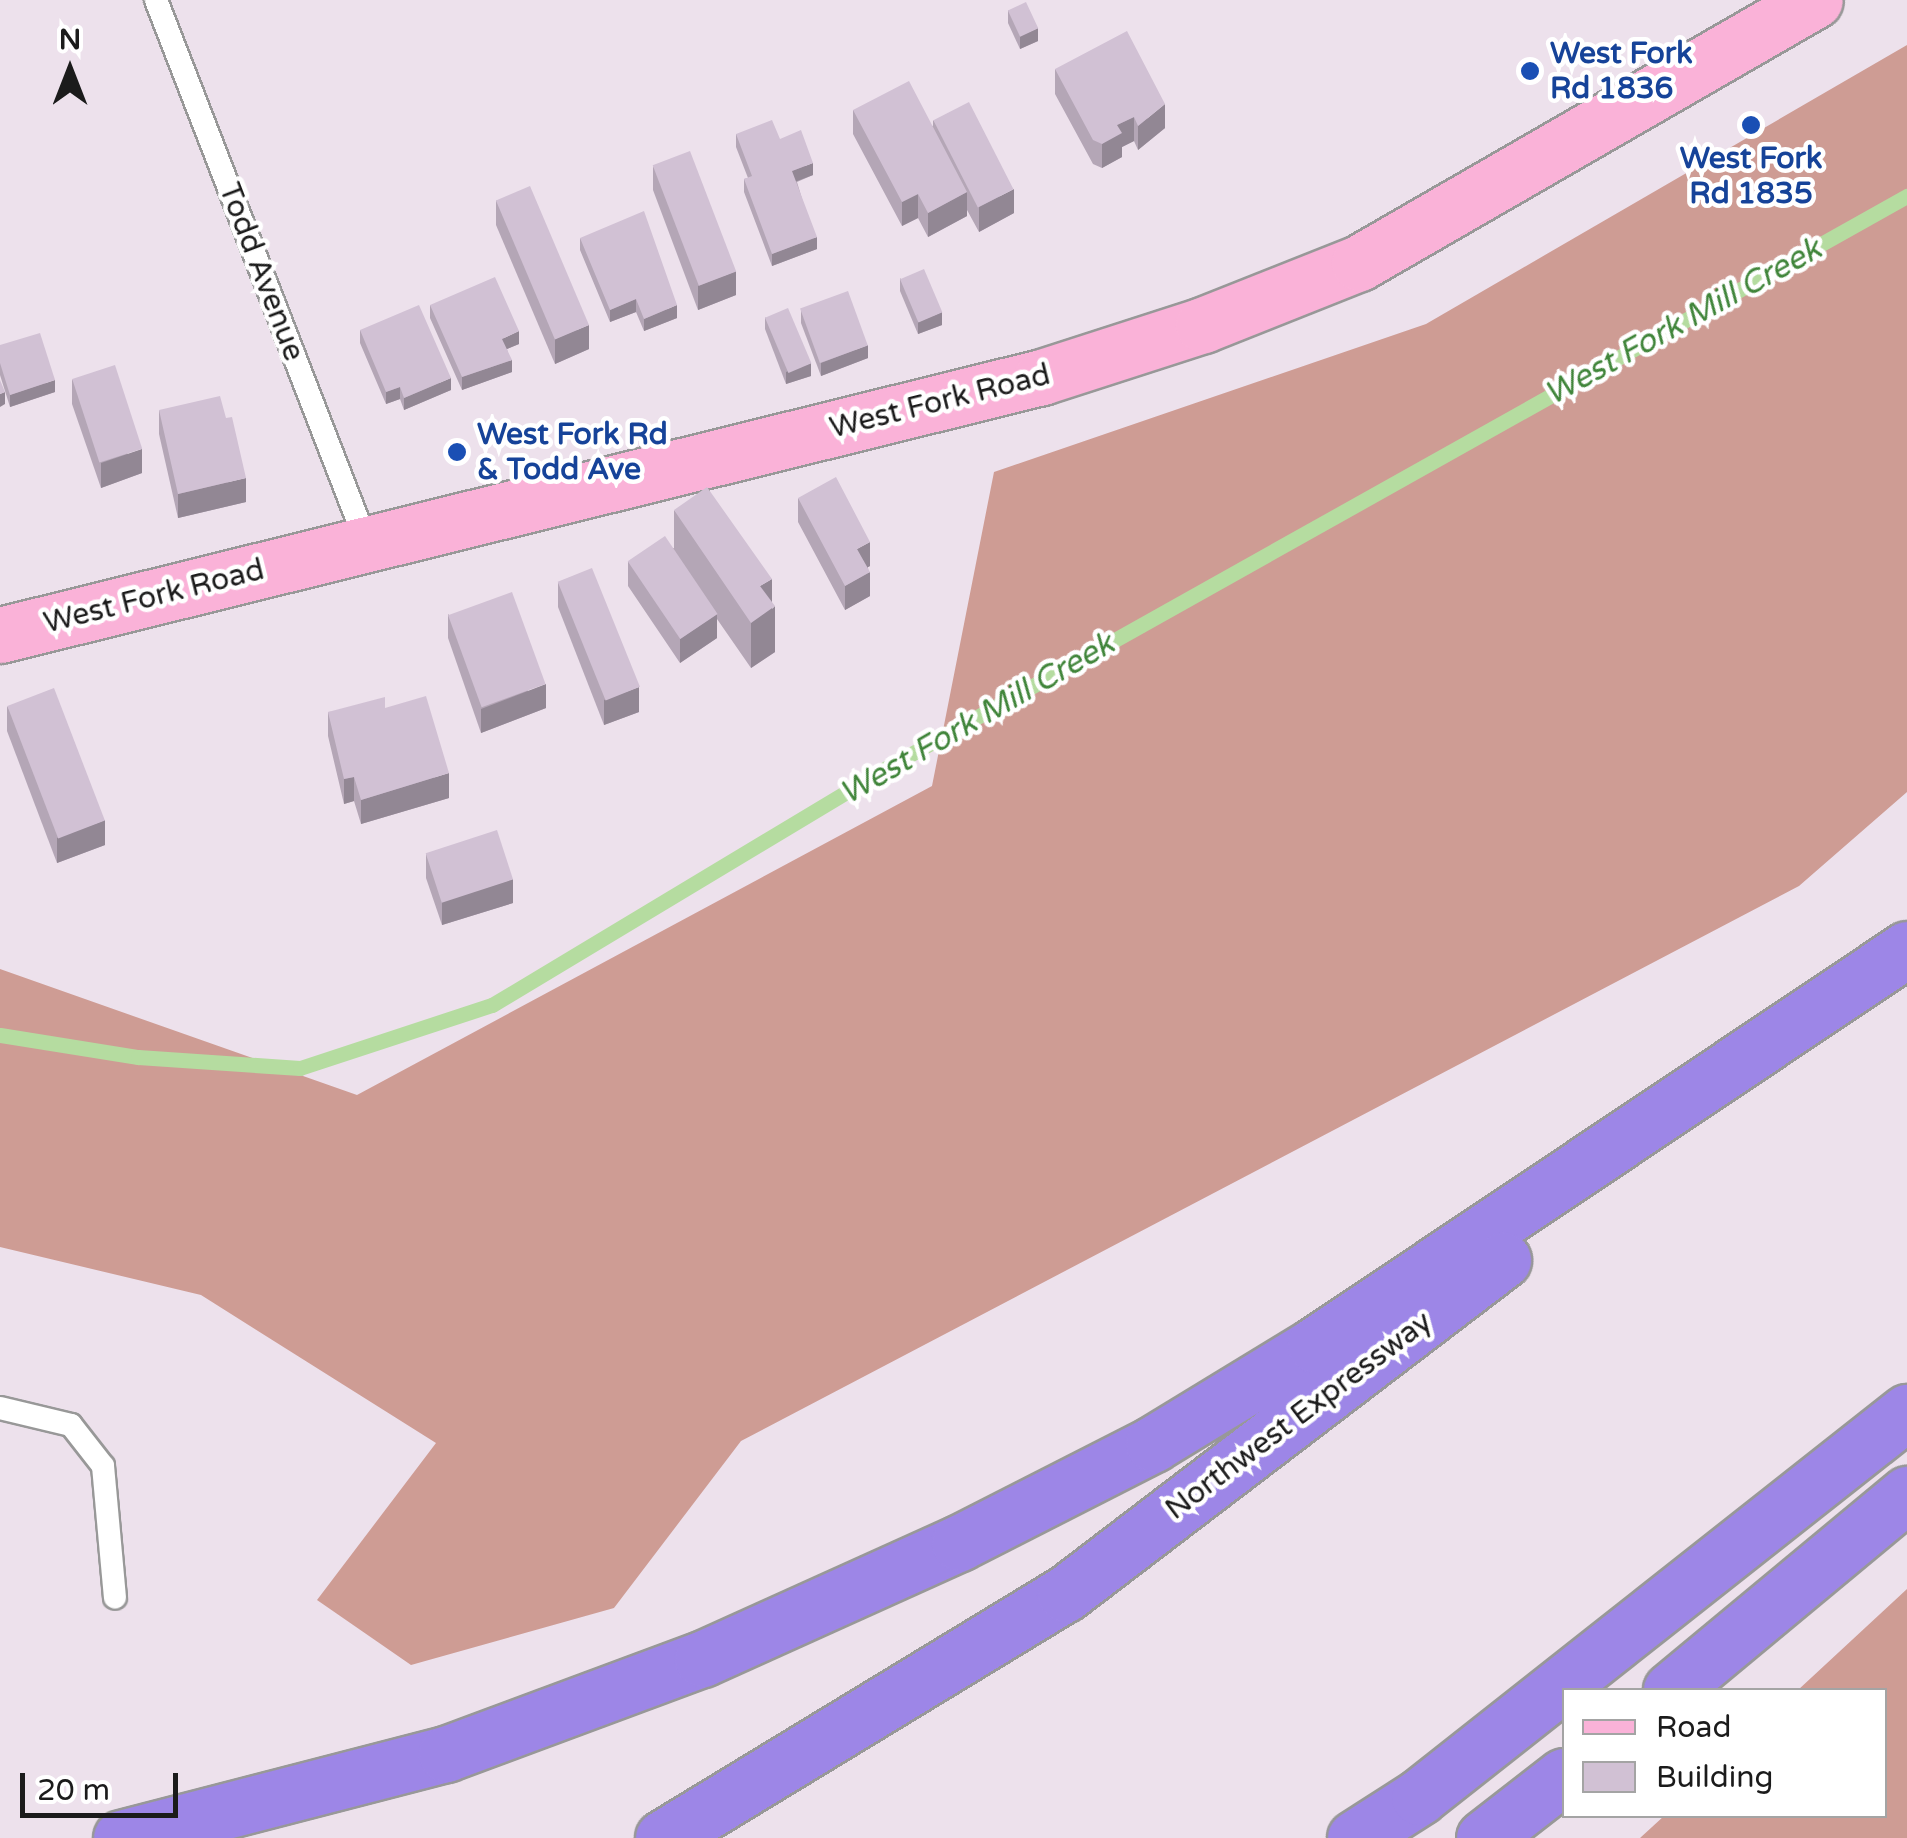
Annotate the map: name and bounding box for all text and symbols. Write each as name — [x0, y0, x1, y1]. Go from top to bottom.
north arrow — [20, 20, 120, 120]
text: N — [59, 23, 81, 57]
place label: West Fork Rd 1836 — [1550, 36, 1693, 106]
marker: West Fork Rd 1836 — [1519, 60, 1541, 82]
marker: West Fork Rd 1835 — [1740, 114, 1762, 136]
place label: West Fork Rd 1835 — [1680, 141, 1822, 212]
street label: Todd Avenue — [211, 178, 311, 366]
water label: West Fork Mill Creek — [1538, 230, 1828, 414]
street label: West Fork Road — [826, 357, 1054, 447]
place label: West Fork Rd & Todd Ave — [477, 417, 668, 488]
marker: West Fork Rd & Todd Ave — [446, 441, 468, 463]
street label: West Fork Road — [40, 552, 268, 642]
water label: West Fork Mill Creek — [833, 625, 1121, 813]
street label: Northwest Expressway — [1159, 1304, 1439, 1528]
legend — [1562, 1688, 1887, 1818]
text: Road — [1656, 1709, 1731, 1746]
scale bar — [25, 1753, 182, 1815]
text: Building — [1656, 1759, 1773, 1796]
text: 20 m — [37, 1772, 110, 1809]

